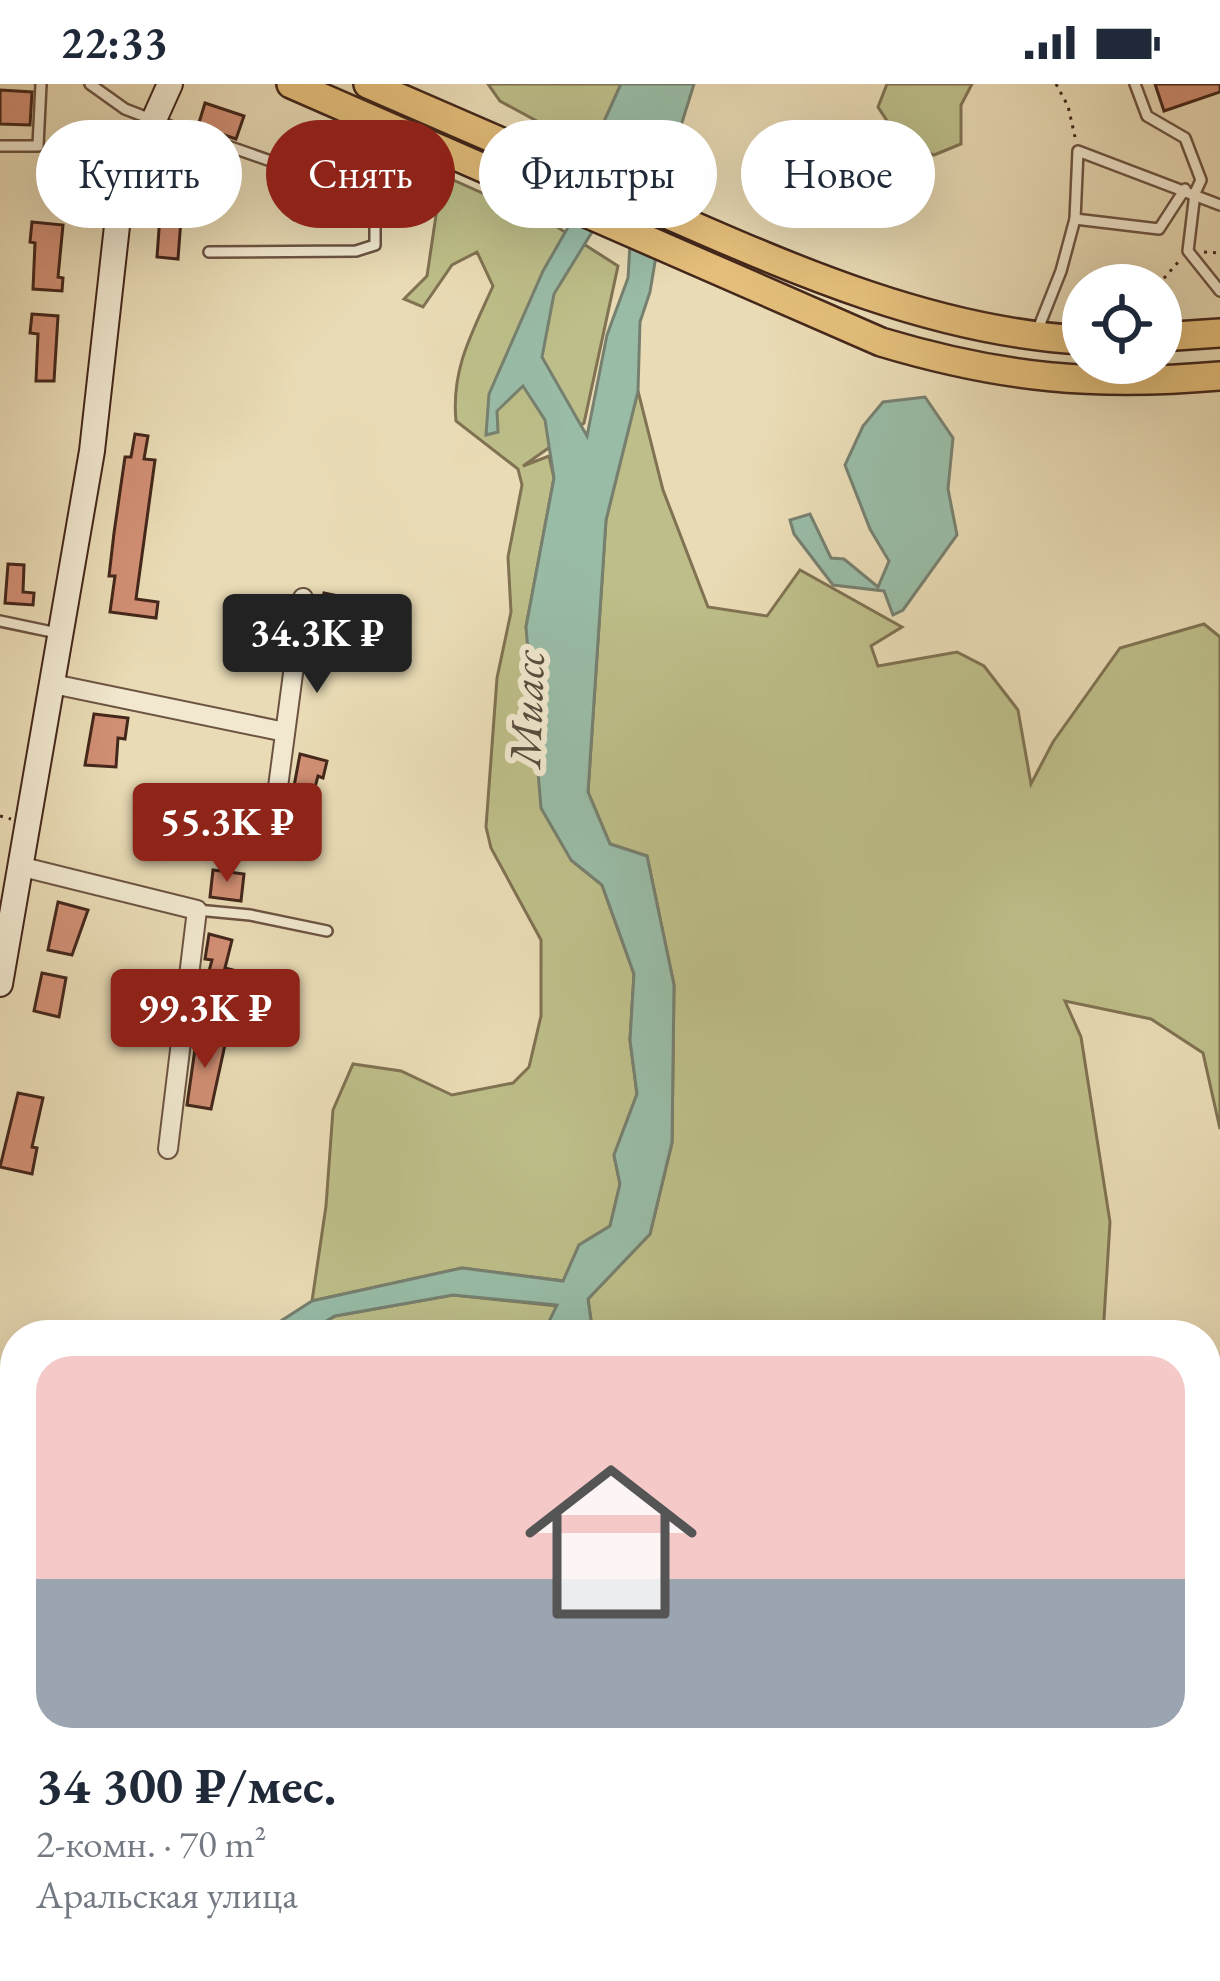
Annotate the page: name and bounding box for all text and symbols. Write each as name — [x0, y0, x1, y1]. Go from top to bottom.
text: 22:33 — [60, 13, 168, 71]
chip: Купить — [36, 120, 242, 228]
chip: Снять — [266, 120, 455, 228]
chip: Фильтры — [479, 120, 717, 228]
chip: Новое — [741, 120, 935, 228]
map controls — [1062, 264, 1182, 384]
button: locate — [1062, 264, 1182, 384]
pin: 34.3K ₽ — [206, 594, 428, 696]
text: 34.3K ₽ — [250, 607, 384, 658]
water label: Миасс — [495, 649, 557, 772]
pin: 55.3K ₽ — [116, 783, 338, 885]
text: 55.3K ₽ — [160, 796, 294, 847]
pin: 99.3K ₽ — [94, 969, 316, 1071]
text: 99.3K ₽ — [138, 982, 272, 1033]
icon: home — [503, 1434, 719, 1650]
text: 34 300 ₽/мес. — [36, 1752, 336, 1818]
text: 2-комн. · 70 m² — [36, 1818, 267, 1869]
text: Аральская улица — [36, 1869, 298, 1920]

